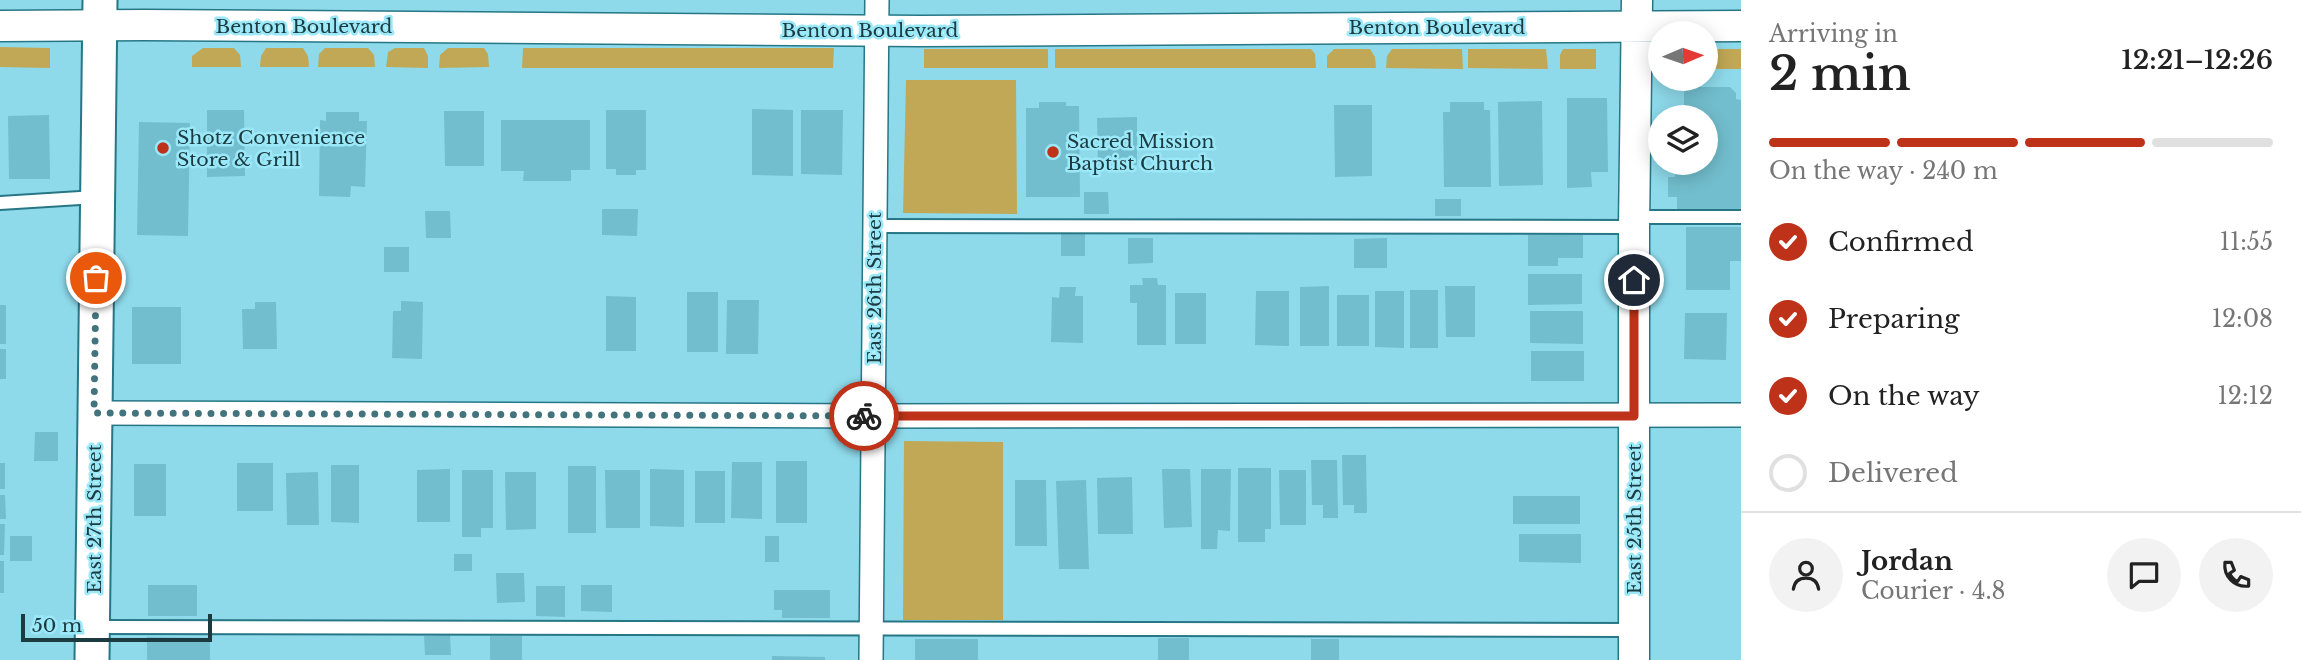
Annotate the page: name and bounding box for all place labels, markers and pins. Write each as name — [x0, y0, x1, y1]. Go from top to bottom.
place label: Shotz Convenience Store & Grill — [177, 126, 365, 171]
place label: Sacred Mission Baptist Church — [1067, 130, 1214, 175]
marker: Shotz Convenience Store & Grill — [155, 140, 171, 156]
marker: Sacred Mission Baptist Church — [1045, 144, 1061, 160]
pin — [66, 248, 126, 308]
pin — [1604, 250, 1664, 310]

